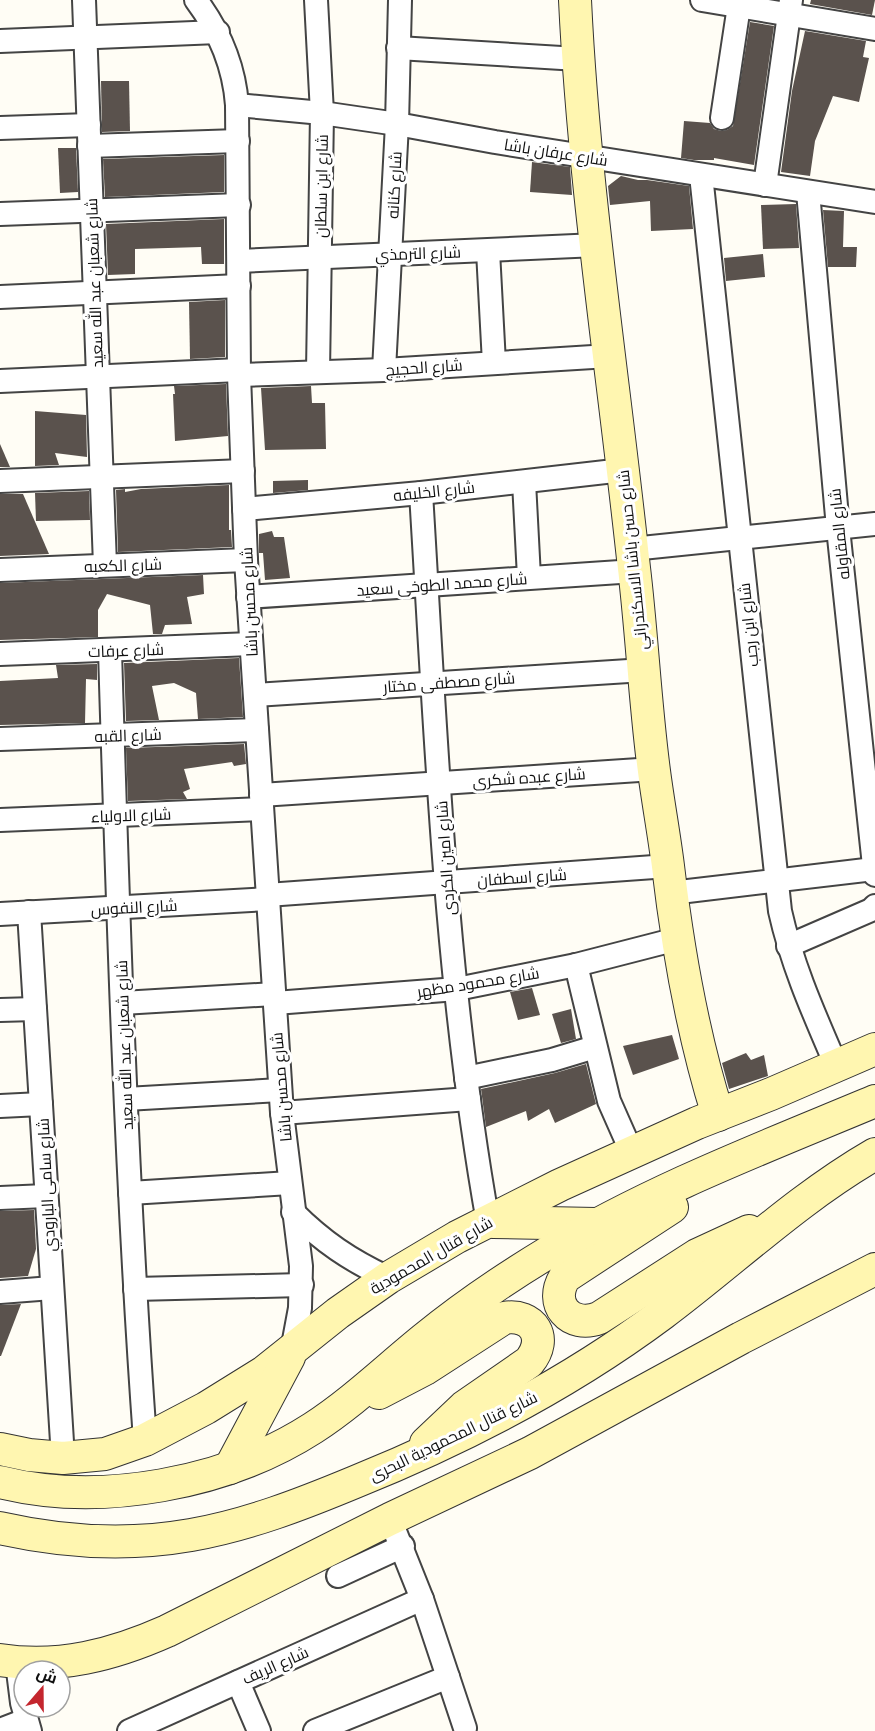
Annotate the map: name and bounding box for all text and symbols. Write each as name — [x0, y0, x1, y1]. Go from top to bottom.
street label: شارع عرفان باشا — [502, 133, 609, 172]
street label: شارع ابن سلطان — [309, 134, 334, 238]
street label: شارع كنانه — [381, 151, 408, 219]
street label: شارع شعبان عبد الله سعيد — [80, 198, 109, 368]
street label: شارع الترمذي — [375, 241, 462, 268]
street label: شارع الحجيج — [385, 353, 463, 382]
street label: شارع حسن باشا الاسكندراني — [612, 468, 655, 651]
street label: شارع الخليفه — [392, 476, 476, 507]
street label: شارع المقاوله — [823, 487, 856, 581]
street label: شارع محسن باشا — [235, 546, 264, 657]
street label: شارع الكعبه — [84, 553, 162, 578]
street label: شارع محمد الطوخى سعيد — [356, 567, 528, 602]
street label: شارع ابن رجب — [733, 582, 764, 668]
street label: شارع عرفات — [88, 638, 164, 663]
street label: شارع مصطفى مختار — [381, 666, 516, 699]
street label: شارع القبه — [94, 723, 162, 748]
street label: شارع عبده شكرى — [472, 762, 586, 793]
street label: شارع امين الكردى — [430, 800, 461, 916]
street label: شارع الاولياء — [90, 803, 172, 828]
street label: شارع اسطفان — [476, 863, 568, 892]
street label: شارع النفوس — [90, 894, 178, 921]
street label: شارع شعبان عبد الله سعيد — [110, 960, 139, 1130]
street label: شارع محمود مظهر — [414, 961, 541, 1004]
street label: شارع محسن باشا — [265, 1031, 298, 1143]
street label: شارع سامى البارودي — [32, 1117, 63, 1252]
street label: شارع قنال المحمودية — [365, 1211, 497, 1300]
street label: شارع قنال المحمودية البحرى — [365, 1386, 541, 1487]
street label: شارع الريف — [238, 1641, 312, 1690]
north arrow — [12, 1659, 72, 1719]
text: ش — [34, 1661, 61, 1689]

